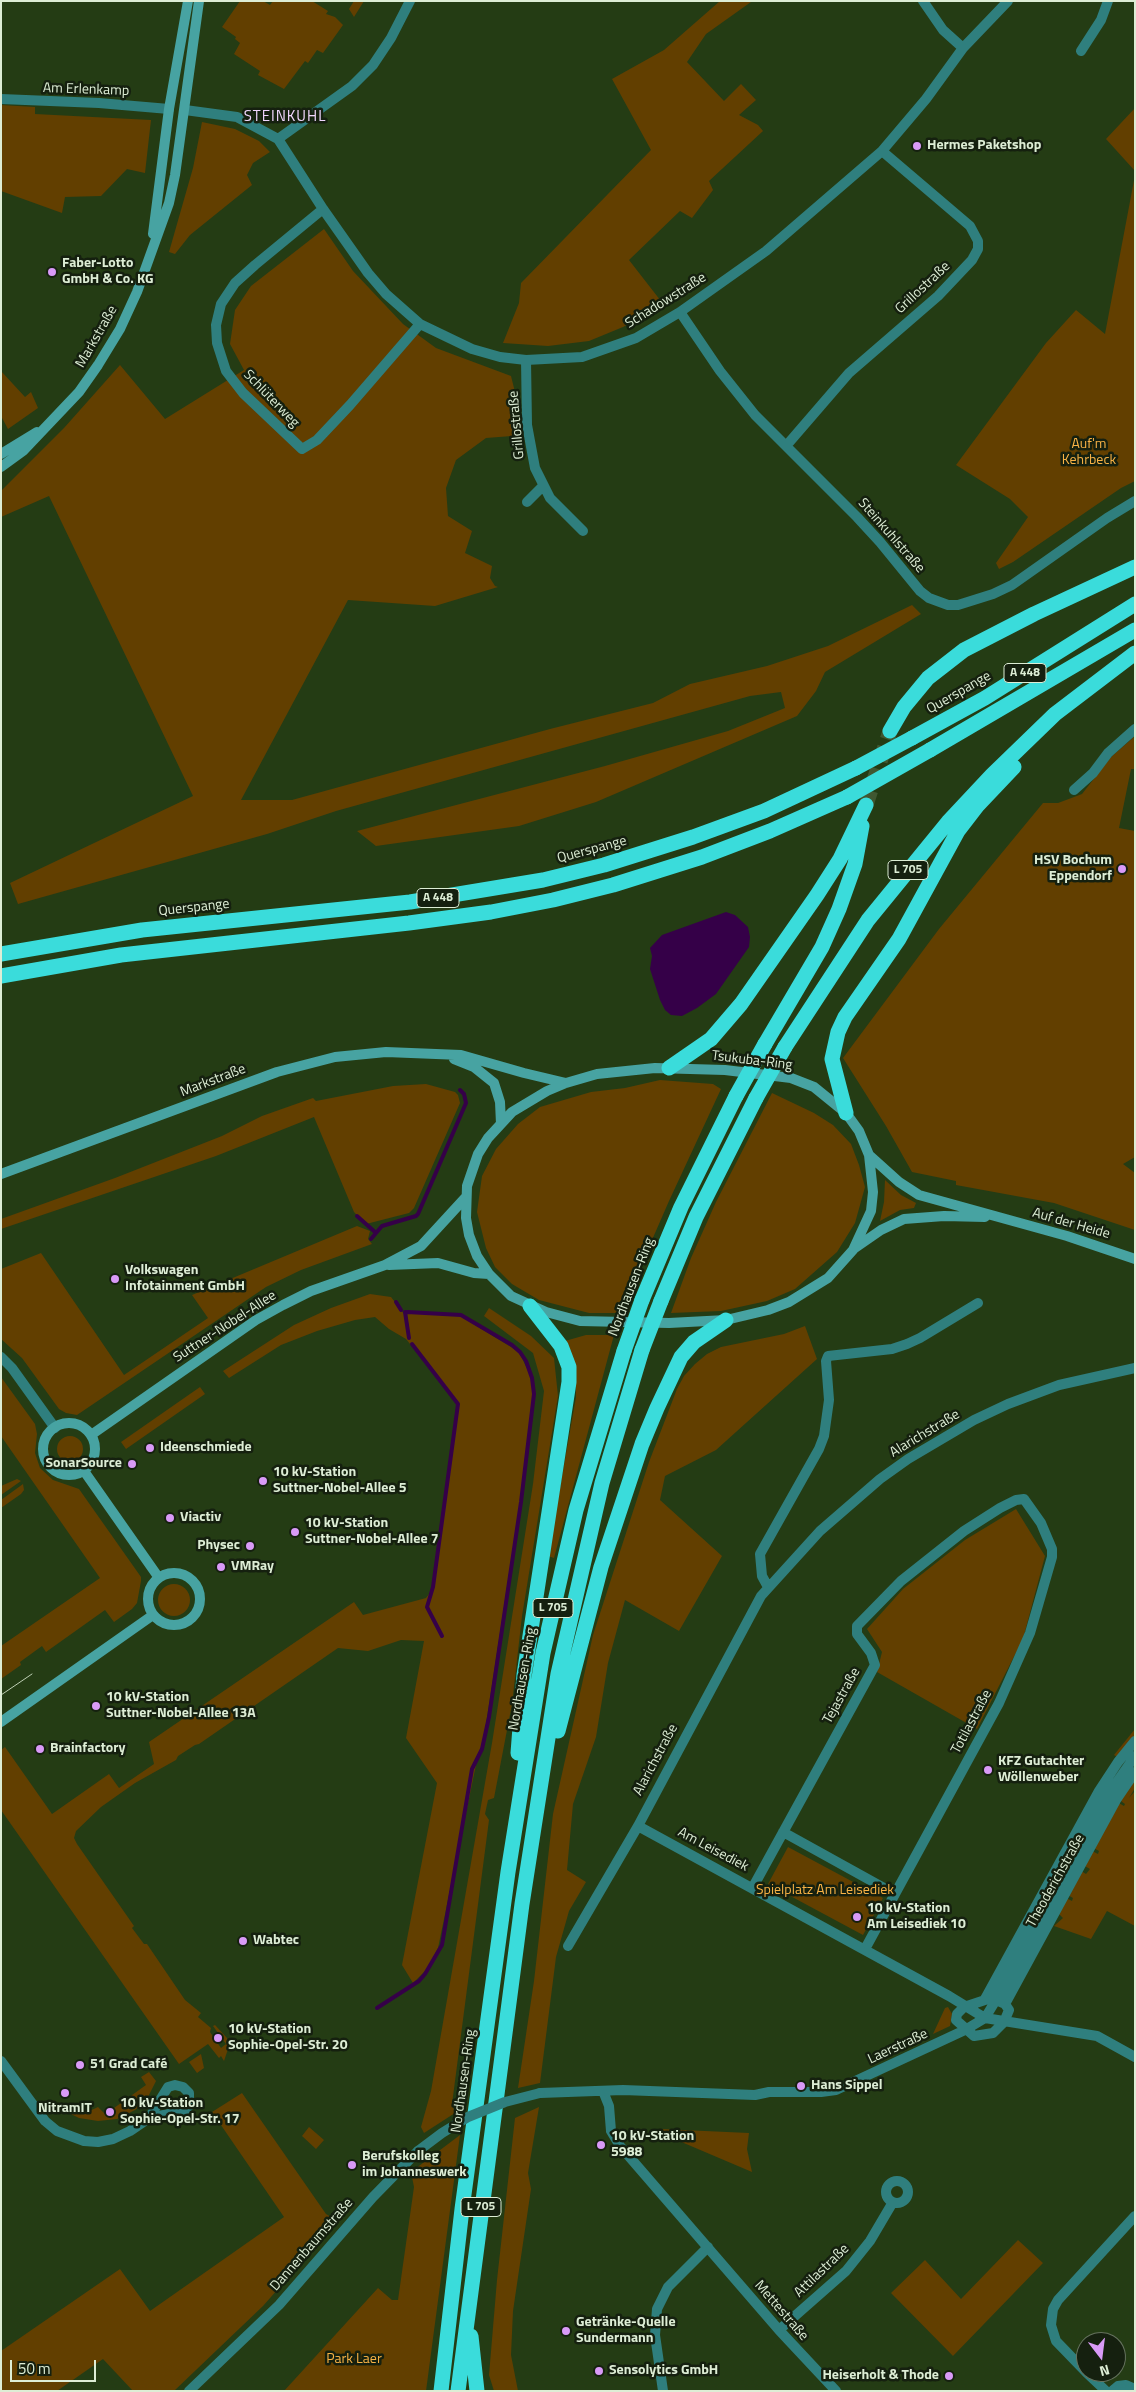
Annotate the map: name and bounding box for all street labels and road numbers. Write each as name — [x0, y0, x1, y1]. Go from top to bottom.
street label: Am Erlenkamp — [43, 80, 129, 100]
street label: Grillostraße — [892, 258, 954, 318]
street label: Schadowstraße — [623, 270, 709, 332]
street label: Markstraße — [73, 303, 121, 371]
street label: Schlüterweg — [239, 367, 303, 431]
street label: Grillostraße — [506, 390, 528, 460]
street label: Steinkuhlstraße — [854, 495, 928, 577]
road number: A 448 — [1004, 664, 1046, 682]
street label: Querspange — [924, 668, 994, 718]
street label: Querspange — [555, 833, 629, 867]
road number: L 705 — [888, 860, 928, 880]
road number: A 448 — [417, 888, 459, 908]
street label: Querspange — [158, 896, 230, 920]
street label: Tsukuba-Ring — [711, 1048, 793, 1074]
street label: Markstraße — [178, 1061, 248, 1101]
street label: Auf der Heide — [1030, 1205, 1112, 1243]
street label: Nordhausen-Ring — [605, 1235, 659, 1339]
street label: Suttner-Nobel-Allee — [170, 1288, 280, 1366]
street label: Alarichstraße — [887, 1407, 963, 1461]
road number: L 705 — [533, 1599, 573, 1618]
street label: Nordhausen-Ring — [506, 1626, 540, 1732]
street label: Tejastraße — [820, 1665, 864, 1727]
street label: Totilastraße — [948, 1687, 996, 1757]
street label: Alarichstraße — [630, 1721, 682, 1799]
street label: Am Leisediek — [675, 1824, 751, 1876]
street label: Theoderichstraße — [1024, 1832, 1088, 1930]
street label: Laerstraße — [865, 2026, 931, 2068]
street label: Nordhausen-Ring — [448, 2028, 480, 2134]
street label: Dannenbaumstraße — [267, 2195, 357, 2295]
road number: L 705 — [461, 2198, 501, 2216]
street label: Attilastraße — [791, 2241, 853, 2301]
street label: Mettestraße — [750, 2278, 812, 2344]

